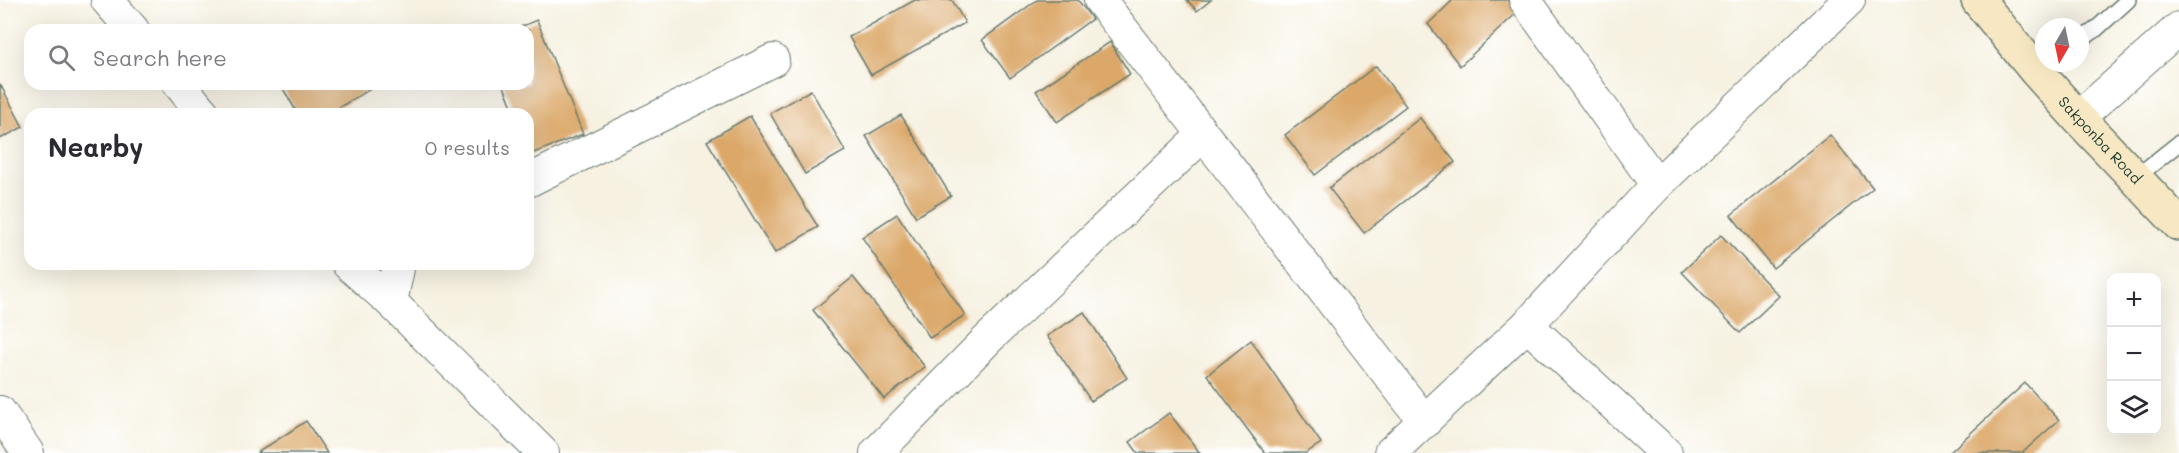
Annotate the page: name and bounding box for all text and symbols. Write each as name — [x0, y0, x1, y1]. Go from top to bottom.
north arrow — [2035, 18, 2089, 72]
search box — [24, 24, 534, 90]
icon: search — [45, 41, 78, 74]
text: Search here — [93, 43, 227, 72]
street label: Sakponba Road — [2054, 92, 2147, 188]
text: Nearby — [48, 130, 143, 164]
text: 0 results — [425, 134, 510, 160]
map controls — [2107, 273, 2161, 435]
button: + — [2107, 273, 2161, 327]
button: − — [2107, 327, 2161, 381]
button: layers — [2107, 381, 2161, 435]

